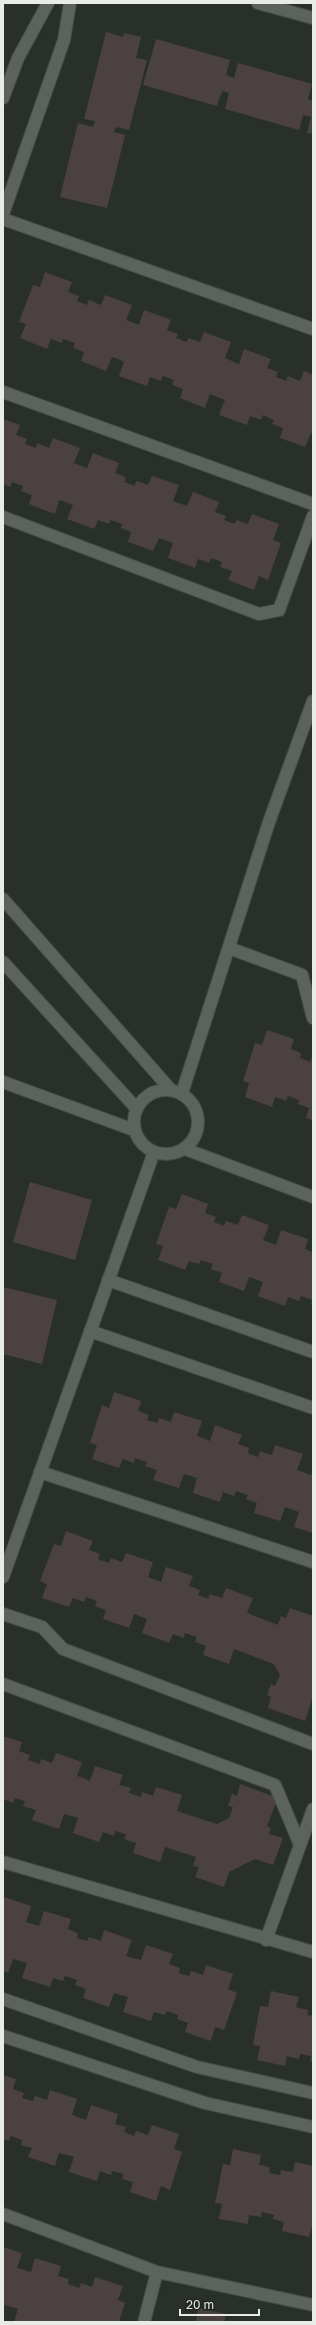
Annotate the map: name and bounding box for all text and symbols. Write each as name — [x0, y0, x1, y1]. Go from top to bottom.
scale bar — [180, 2291, 259, 2317]
text: 20 m — [186, 2297, 214, 2312]

